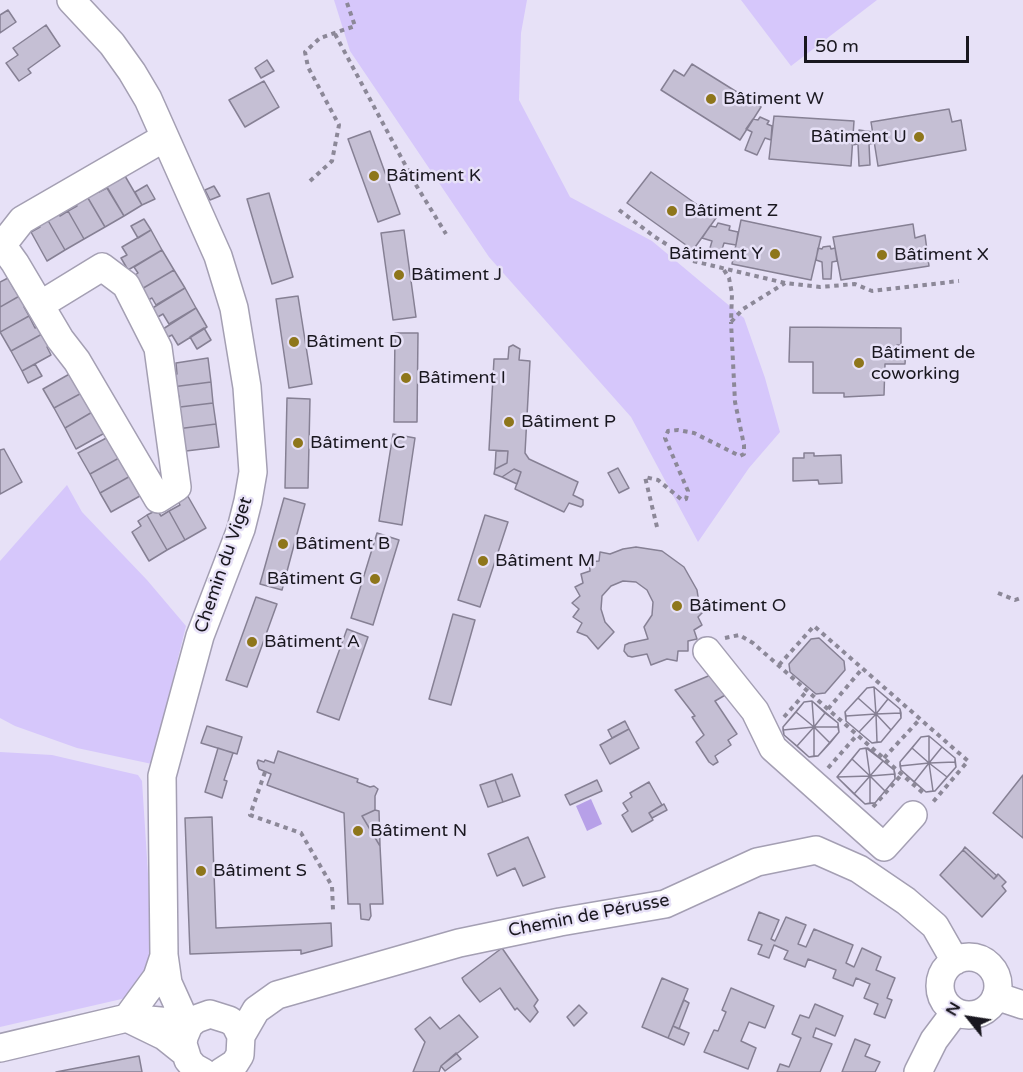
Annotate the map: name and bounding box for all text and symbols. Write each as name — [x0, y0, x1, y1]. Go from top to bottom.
scale bar — [807, 24, 972, 62]
text: 50 m — [815, 35, 859, 57]
place label: Bâtiment W — [723, 88, 824, 110]
marker: Bâtiment W — [704, 92, 718, 106]
place label: Bâtiment U — [811, 126, 907, 148]
marker: Bâtiment U — [912, 130, 926, 144]
place label: Bâtiment K — [386, 165, 481, 187]
marker: Bâtiment K — [367, 169, 381, 183]
place label: Bâtiment Z — [684, 200, 778, 222]
marker: Bâtiment Z — [665, 204, 679, 218]
place label: Bâtiment Y — [669, 243, 763, 265]
place label: Bâtiment X — [894, 244, 989, 266]
marker: Bâtiment Y — [768, 247, 782, 261]
marker: Bâtiment X — [875, 248, 889, 262]
place label: Bâtiment J — [411, 264, 502, 286]
marker: Bâtiment J — [392, 268, 406, 282]
place label: Bâtiment D — [306, 331, 402, 353]
marker: Bâtiment D — [287, 335, 301, 349]
place label: Bâtiment de coworking — [871, 342, 975, 385]
marker: Bâtiment de coworking — [852, 356, 866, 370]
place label: Bâtiment I — [418, 367, 506, 389]
marker: Bâtiment I — [399, 371, 413, 385]
place label: Bâtiment P — [521, 411, 616, 433]
marker: Bâtiment P — [502, 415, 516, 429]
place label: Bâtiment C — [310, 432, 405, 454]
marker: Bâtiment C — [291, 436, 305, 450]
street label: Chemin du Viget — [191, 494, 257, 636]
place label: Bâtiment B — [295, 533, 390, 555]
marker: Bâtiment B — [276, 537, 290, 551]
place label: Bâtiment M — [495, 550, 595, 572]
marker: Bâtiment M — [476, 554, 490, 568]
place label: Bâtiment G — [267, 568, 363, 590]
marker: Bâtiment G — [368, 572, 382, 586]
place label: Bâtiment O — [689, 595, 786, 617]
marker: Bâtiment O — [670, 599, 684, 613]
place label: Bâtiment A — [264, 631, 360, 653]
marker: Bâtiment A — [245, 635, 259, 649]
place label: Bâtiment N — [370, 820, 467, 842]
marker: Bâtiment N — [351, 824, 365, 838]
place label: Bâtiment S — [213, 860, 307, 882]
marker: Bâtiment S — [194, 864, 208, 878]
street label: Chemin de Pérusse — [506, 890, 672, 942]
north arrow — [939, 988, 999, 1048]
text: N — [942, 998, 965, 1020]

